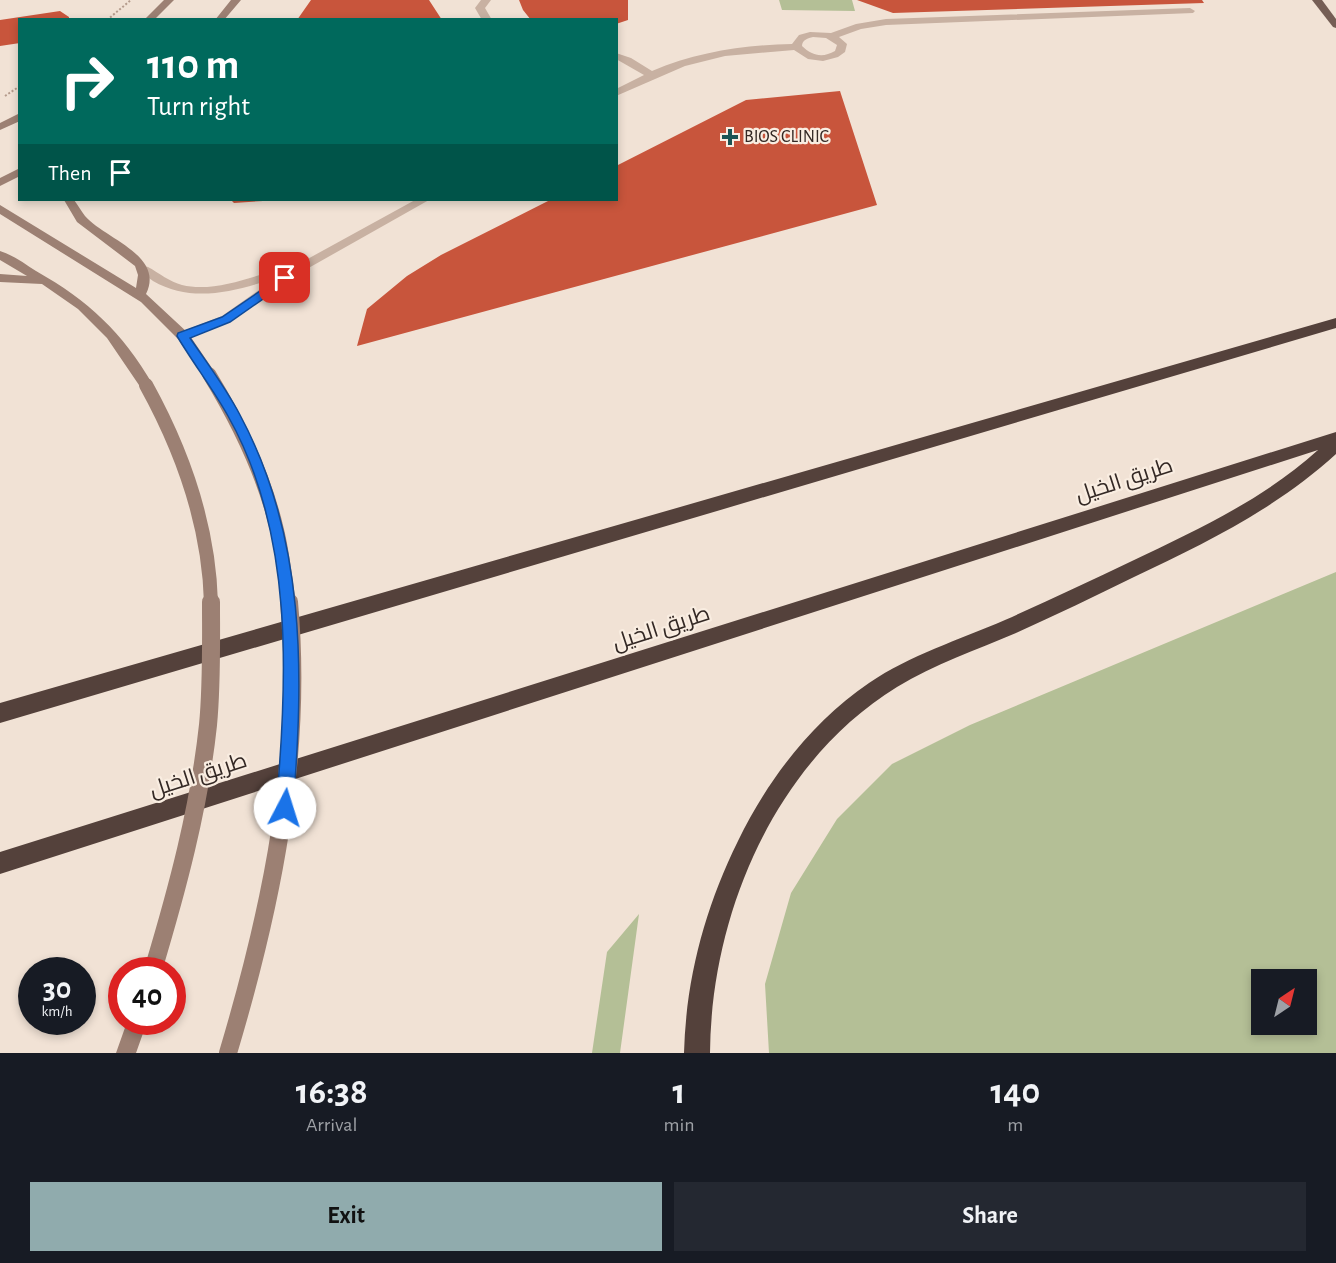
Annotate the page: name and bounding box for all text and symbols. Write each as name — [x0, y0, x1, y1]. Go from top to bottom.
icon: right — [48, 42, 126, 120]
text: 110 m — [147, 44, 239, 86]
text: Turn right — [147, 93, 250, 120]
marker: BIOS CLINIC — [721, 128, 739, 146]
place label: BIOS CLINIC — [744, 128, 829, 146]
icon: arrive — [104, 156, 137, 189]
text: Then — [48, 162, 92, 184]
pin — [259, 252, 310, 303]
icon: arrive — [268, 261, 301, 294]
street label: طريق الخيل — [1073, 454, 1176, 508]
street label: طريق الخيل — [610, 602, 713, 656]
street label: طريق الخيل — [147, 749, 250, 803]
position arrow — [253, 776, 317, 840]
speed limit sign: 40 — [108, 957, 186, 1035]
north arrow — [1251, 969, 1317, 1035]
map controls — [1251, 969, 1317, 1035]
text: 30 — [43, 974, 71, 1004]
text: km/h — [42, 1004, 72, 1019]
text: 16:38 — [296, 1074, 368, 1110]
text: 1 — [673, 1074, 685, 1110]
text: 140 — [990, 1074, 1040, 1110]
text: Arrival — [306, 1115, 357, 1135]
text: min — [663, 1115, 695, 1135]
text: m — [1007, 1115, 1023, 1135]
button: Exit — [30, 1182, 662, 1251]
button: Share — [674, 1182, 1306, 1251]

